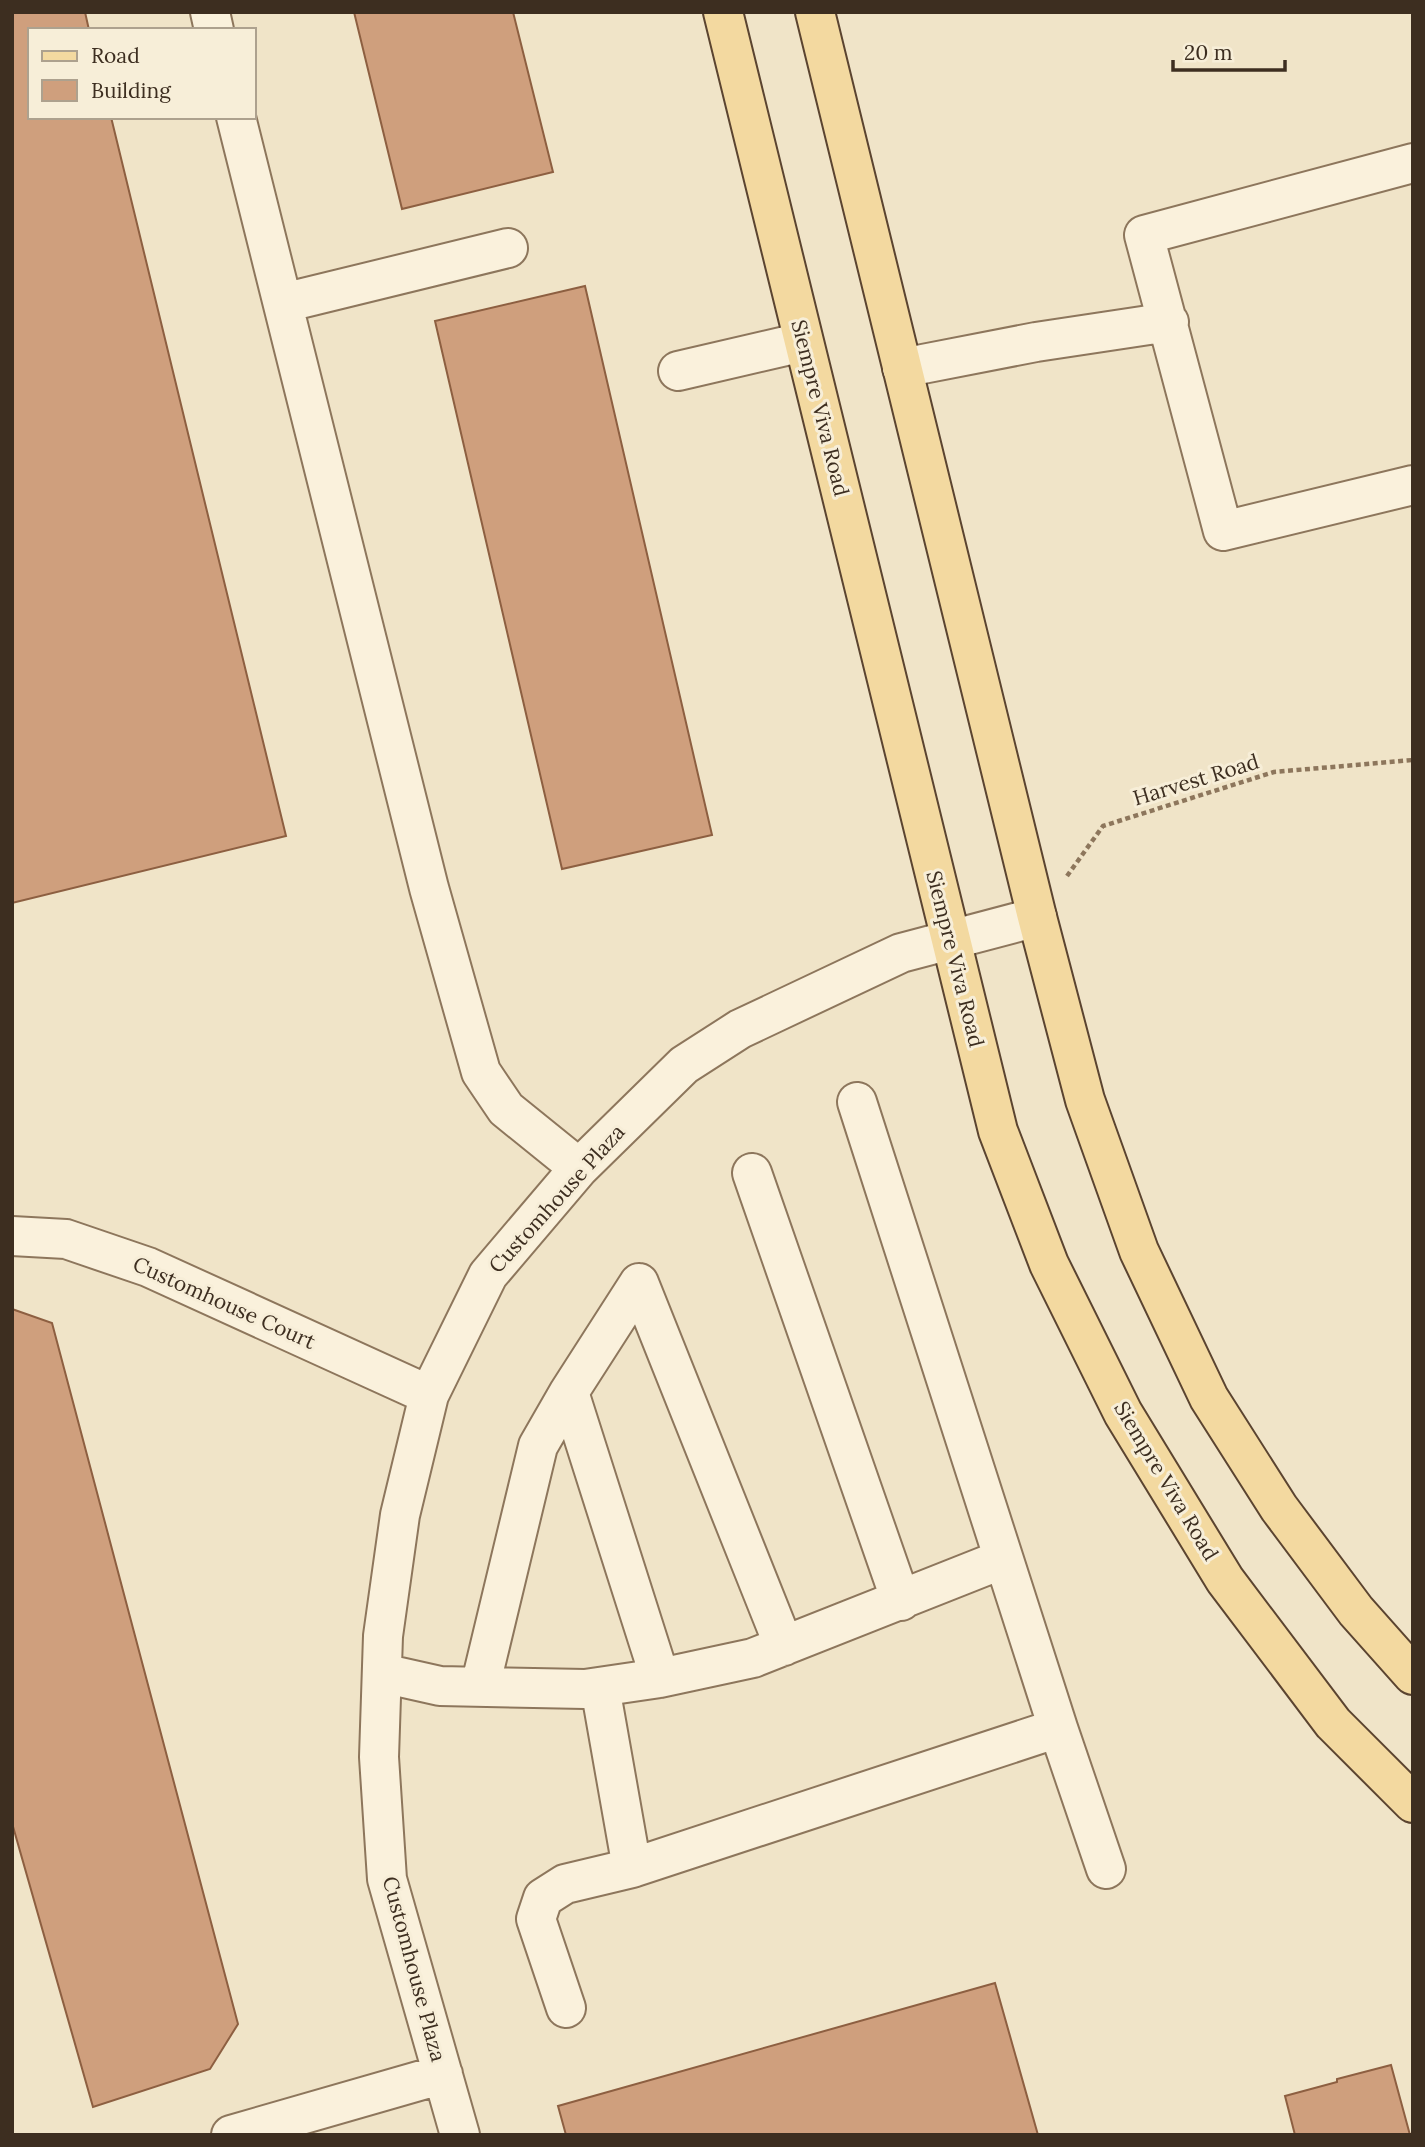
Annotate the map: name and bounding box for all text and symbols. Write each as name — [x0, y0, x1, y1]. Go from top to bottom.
legend — [28, 28, 256, 119]
scale bar — [1173, 28, 1285, 72]
text: 20 m — [1184, 39, 1233, 66]
text: Road — [91, 42, 140, 69]
text: Building — [91, 77, 171, 104]
street label: Siempre Viva Road — [785, 317, 855, 499]
street label: Harvest Road — [1130, 748, 1262, 811]
street label: Siempre Viva Road — [920, 868, 990, 1050]
street label: Customhouse Plaza — [483, 1119, 631, 1279]
street label: Customhouse Court — [129, 1250, 320, 1355]
street label: Siempre Viva Road — [1108, 1396, 1225, 1565]
street label: Customhouse Plaza — [377, 1873, 452, 2065]

